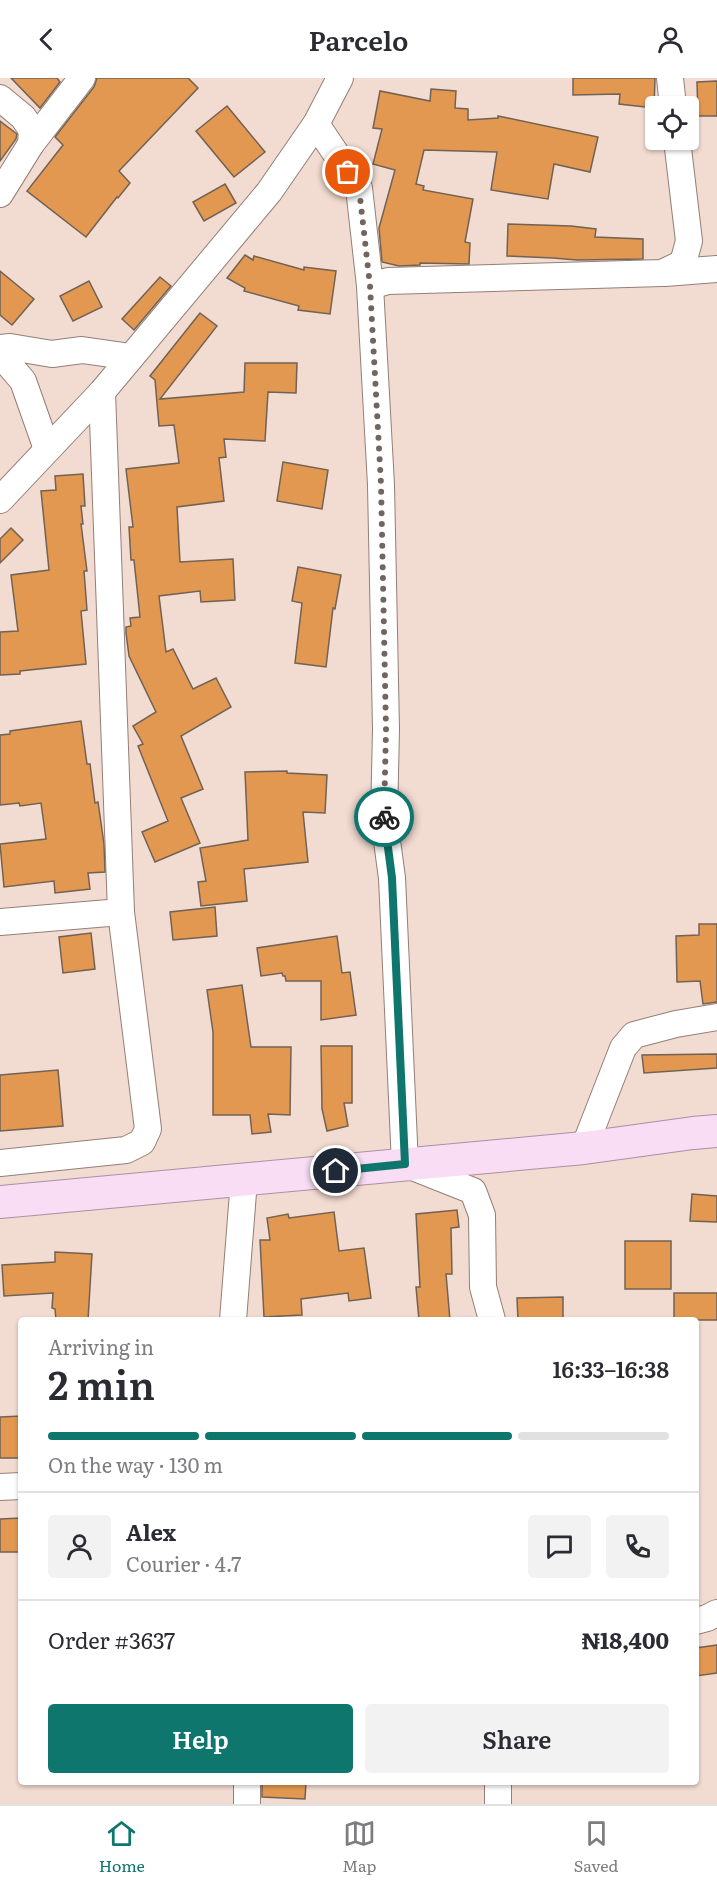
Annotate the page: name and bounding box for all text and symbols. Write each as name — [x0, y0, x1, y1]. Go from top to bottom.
text: Parcelo — [309, 19, 408, 59]
icon: back — [30, 23, 63, 56]
icon: person — [654, 23, 687, 56]
map controls — [645, 96, 699, 150]
button: locate — [645, 96, 699, 150]
pin — [322, 146, 373, 197]
icon: bag — [331, 155, 364, 188]
courier — [354, 787, 414, 847]
icon: bike — [368, 801, 401, 834]
pin — [310, 1145, 361, 1196]
icon: home — [319, 1154, 352, 1187]
text: Arriving in — [48, 1331, 154, 1361]
text: 16:33–16:38 — [552, 1352, 669, 1385]
text: 2 min — [48, 1354, 155, 1412]
text: On the way · 130 m — [48, 1449, 223, 1479]
button: person — [48, 1515, 111, 1578]
text: Alex — [126, 1515, 176, 1548]
button: chat — [528, 1515, 591, 1578]
button: phone — [606, 1515, 669, 1578]
text: Courier · 4.7 — [126, 1548, 241, 1578]
text: Order #3637 — [48, 1623, 175, 1656]
text: ₦18,400 — [582, 1623, 669, 1656]
button: Help — [48, 1704, 353, 1773]
button: Share — [365, 1704, 669, 1773]
tab: Home — [99, 1817, 145, 1877]
tab: Map — [342, 1817, 376, 1877]
tab: Saved — [574, 1817, 618, 1877]

